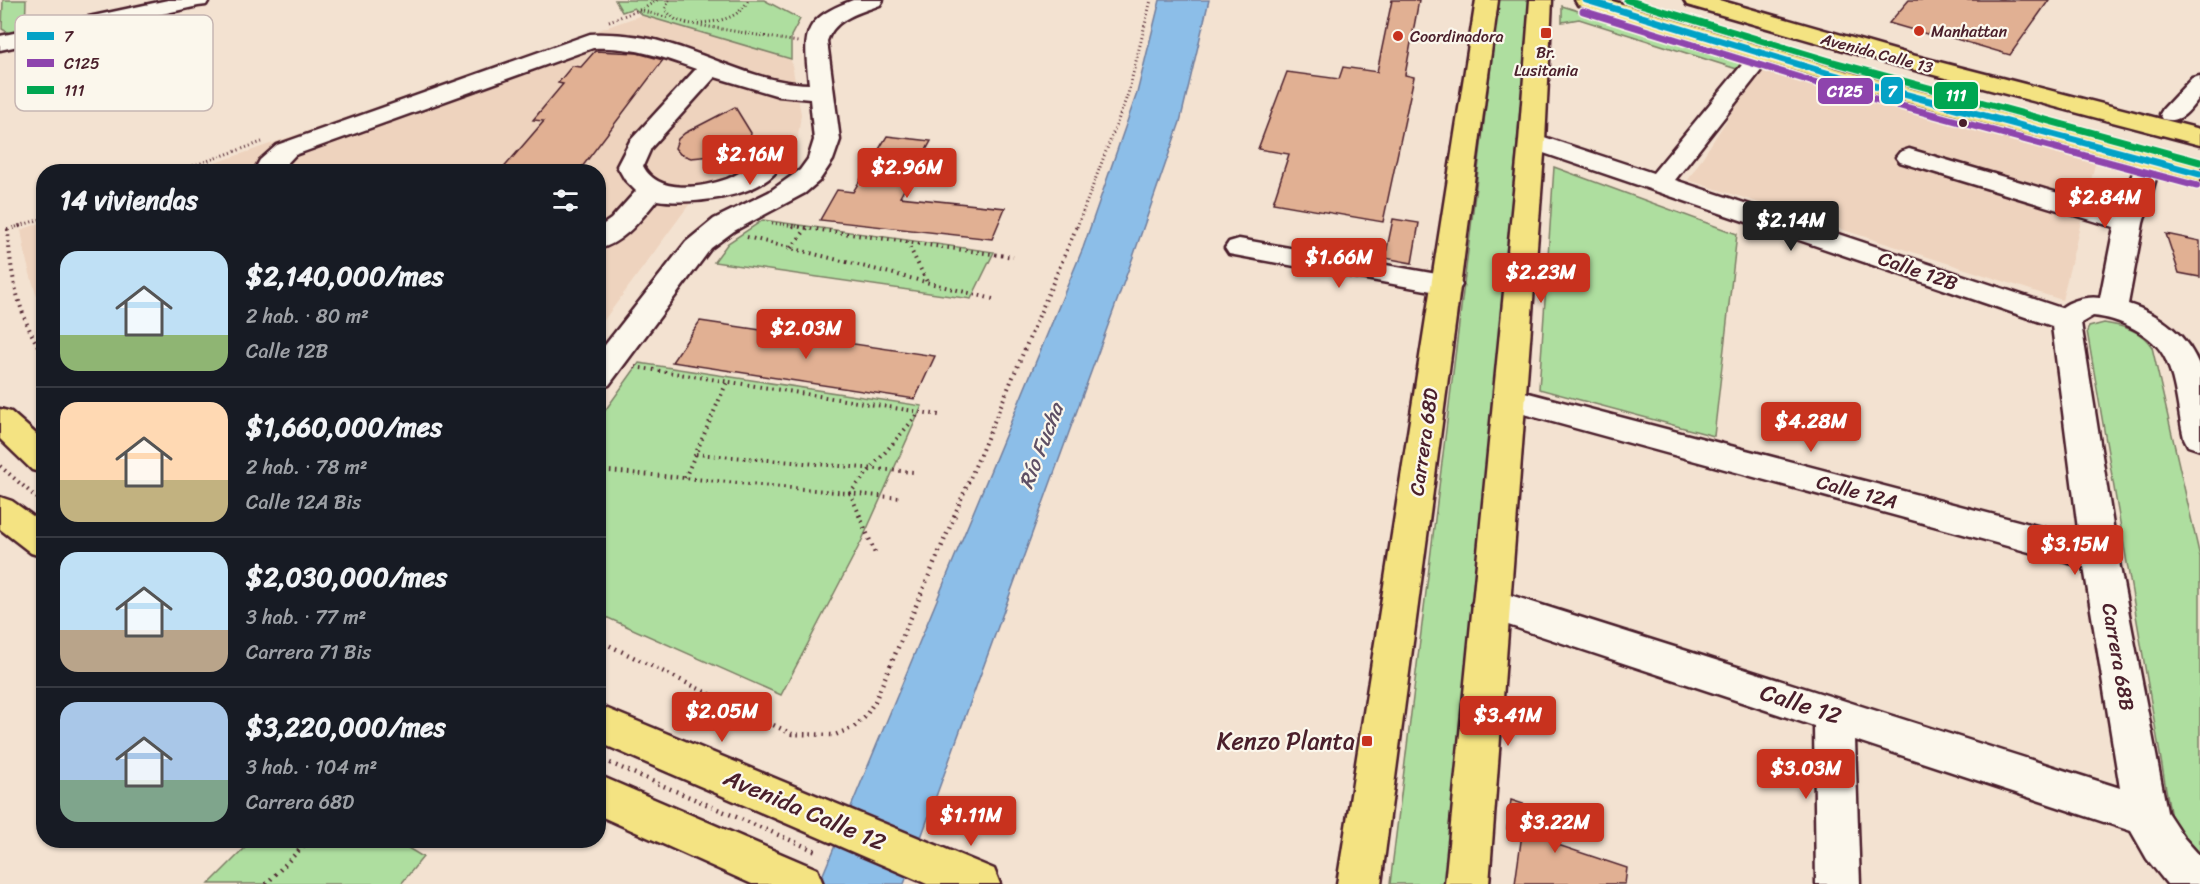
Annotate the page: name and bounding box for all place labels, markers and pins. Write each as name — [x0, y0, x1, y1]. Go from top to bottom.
place label: Manhattan — [1931, 17, 2007, 46]
place label: Coordinadora — [1410, 22, 1504, 51]
marker: Manhattan — [1912, 24, 1926, 38]
marker: Br. Lusitania — [1539, 26, 1553, 40]
marker: Coordinadora — [1391, 29, 1405, 43]
place label: Br. Lusitania — [1514, 38, 1579, 85]
unlabelled marker — [1957, 117, 1969, 129]
pin: $2.16M — [701, 135, 799, 186]
pin: $2.96M — [858, 148, 956, 199]
pin: $2.84M — [2056, 178, 2154, 229]
pin: $2.14M — [1742, 201, 1840, 252]
pin: $1.66M — [1290, 238, 1388, 289]
pin: $2.23M — [1492, 253, 1590, 304]
pin: $2.03M — [757, 309, 855, 360]
pin: $4.28M — [1762, 402, 1860, 453]
pin: $3.15M — [2026, 525, 2124, 576]
pin: $2.05M — [673, 692, 771, 743]
pin: $3.41M — [1459, 696, 1557, 747]
place label: Kenzo Planta — [1217, 720, 1355, 762]
marker: Kenzo Planta — [1360, 734, 1374, 748]
pin: $3.03M — [1757, 749, 1855, 800]
pin: $1.11M — [922, 796, 1020, 847]
pin: $3.22M — [1506, 803, 1604, 854]

